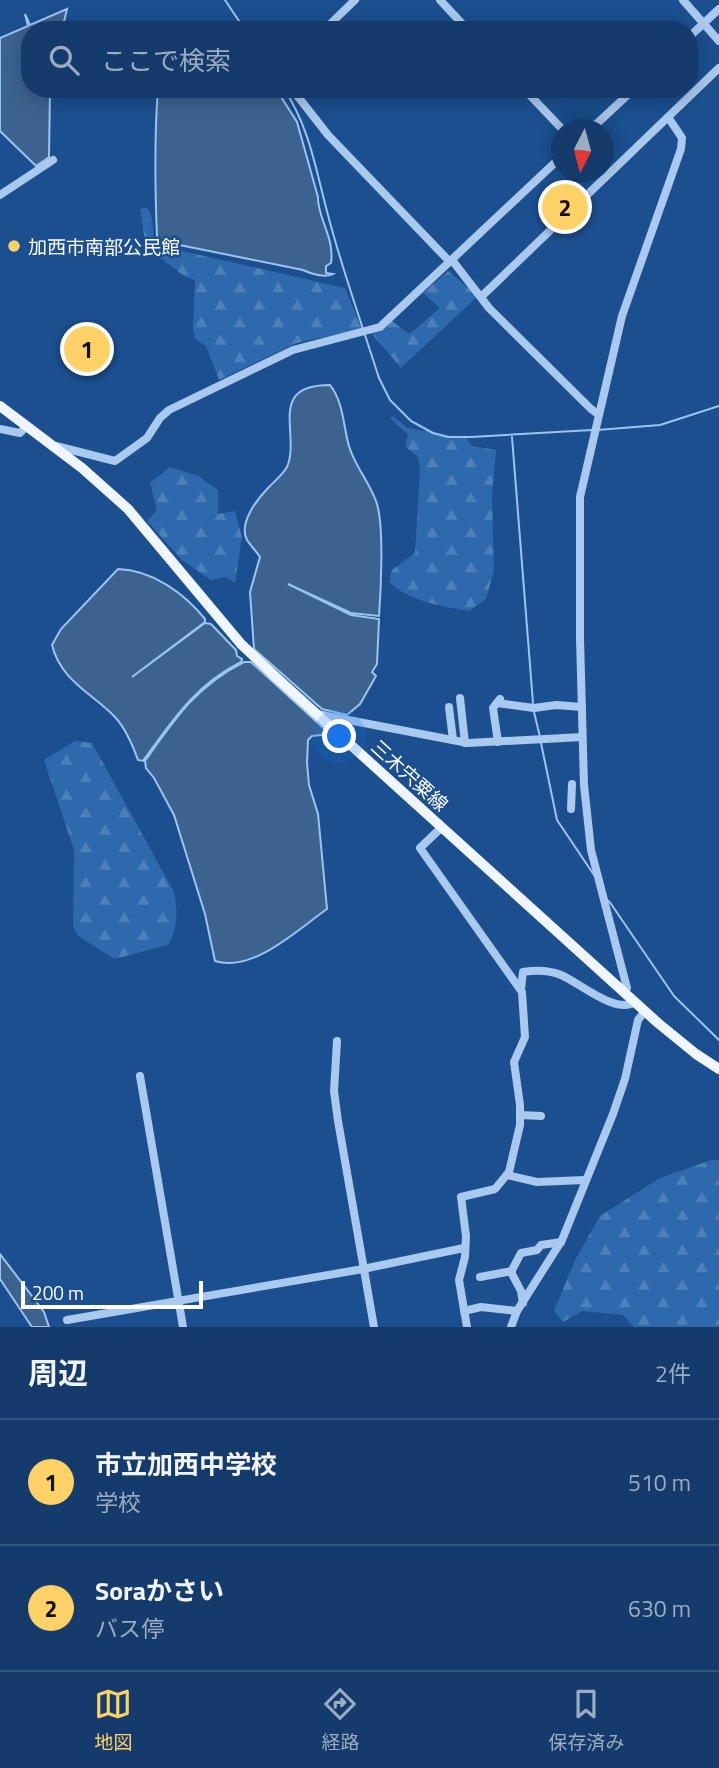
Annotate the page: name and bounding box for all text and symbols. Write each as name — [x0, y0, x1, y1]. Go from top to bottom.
search box — [21, 21, 698, 98]
icon: search — [45, 41, 83, 79]
text: ここで検索 — [101, 41, 231, 80]
north arrow — [551, 119, 614, 182]
pin: 2 — [542, 181, 588, 233]
place label: 加西市南部公民館 — [28, 232, 180, 261]
marker: 加西市南部公民館 — [6, 238, 22, 254]
pin: 1 — [64, 323, 110, 375]
your location — [322, 719, 356, 753]
street label: 三木宍粟線 — [365, 732, 455, 818]
scale bar — [21, 1278, 203, 1310]
text: 200 m — [32, 1278, 84, 1307]
text: 周辺 — [28, 1350, 88, 1396]
text: 2件 — [655, 1356, 691, 1391]
text: 市立加西中学校 — [95, 1445, 277, 1484]
text: 1 — [45, 1465, 57, 1500]
text: 510 m — [628, 1465, 691, 1500]
text: 学校 — [95, 1485, 141, 1520]
text: Soraかさい — [95, 1571, 224, 1610]
text: 2 — [45, 1591, 57, 1626]
text: 630 m — [628, 1591, 691, 1626]
text: バス停 — [95, 1611, 164, 1646]
tab: 地図 — [94, 1685, 133, 1756]
tab: 経路 — [321, 1685, 360, 1756]
tab: 保存済み — [548, 1685, 625, 1756]

